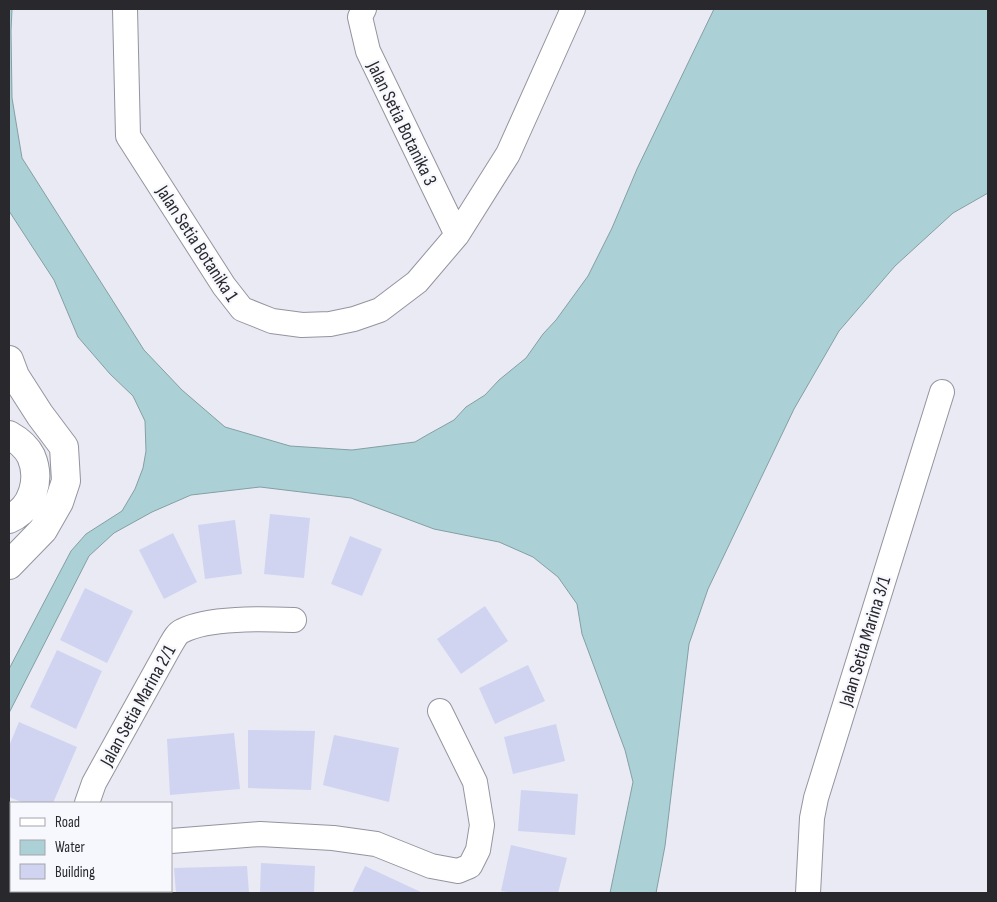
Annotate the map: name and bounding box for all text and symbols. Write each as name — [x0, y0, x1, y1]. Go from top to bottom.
street label: Jalan Setia Botanika 3 — [361, 57, 442, 189]
street label: Jalan Setia Botanika 1 — [150, 181, 243, 307]
street label: Jalan Setia Marina 3/1 — [834, 573, 896, 710]
street label: Jalan Setia Marina 2/1 — [95, 641, 181, 771]
legend — [10, 802, 172, 892]
text: Road — [55, 813, 80, 832]
text: Water — [55, 838, 86, 857]
text: Building — [55, 863, 95, 882]

